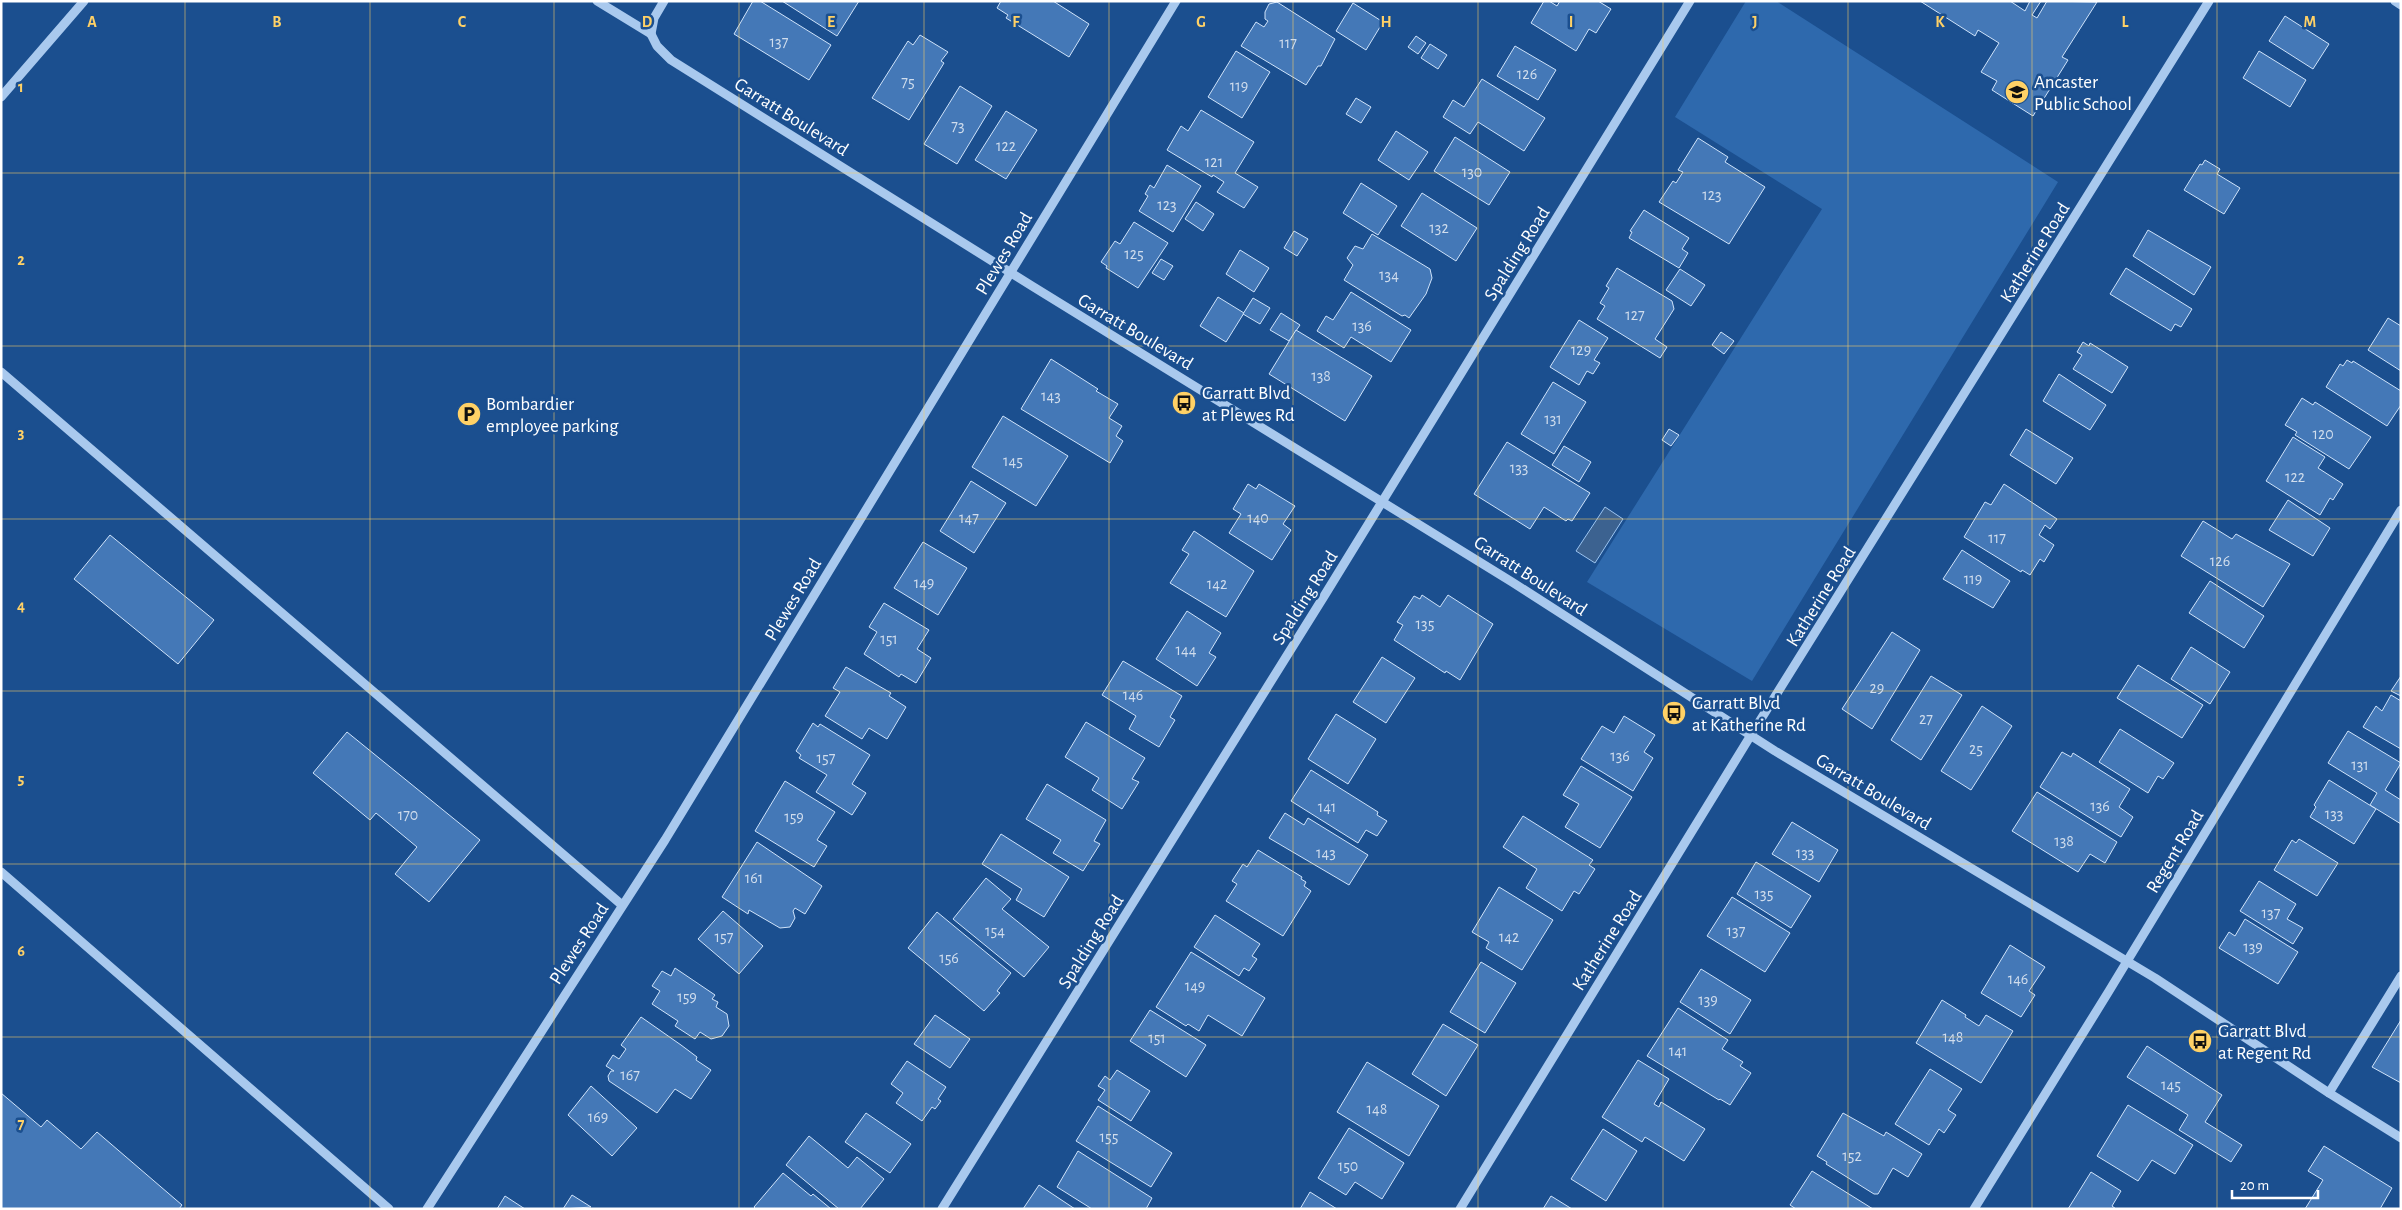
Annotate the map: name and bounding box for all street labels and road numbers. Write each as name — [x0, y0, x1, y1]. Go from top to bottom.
street label: Garratt Boulevard — [731, 75, 852, 160]
street label: Katherine Road — [1997, 199, 2074, 306]
street label: Spalding Road — [1481, 203, 1554, 304]
street label: Plewes Road — [972, 209, 1036, 298]
street label: Garratt Boulevard — [1074, 290, 1196, 374]
street label: Garratt Boulevard — [1470, 533, 1590, 620]
street label: Katherine Road — [1783, 543, 1860, 650]
street label: Spalding Road — [1269, 547, 1342, 648]
street label: Plewes Road — [761, 555, 825, 644]
street label: Garratt Boulevard — [1812, 750, 1934, 834]
street label: Regent Road — [2143, 807, 2208, 897]
street label: Katherine Road — [1569, 887, 1646, 994]
street label: Spalding Road — [1055, 891, 1128, 992]
street label: Plewes Road — [546, 900, 613, 988]

